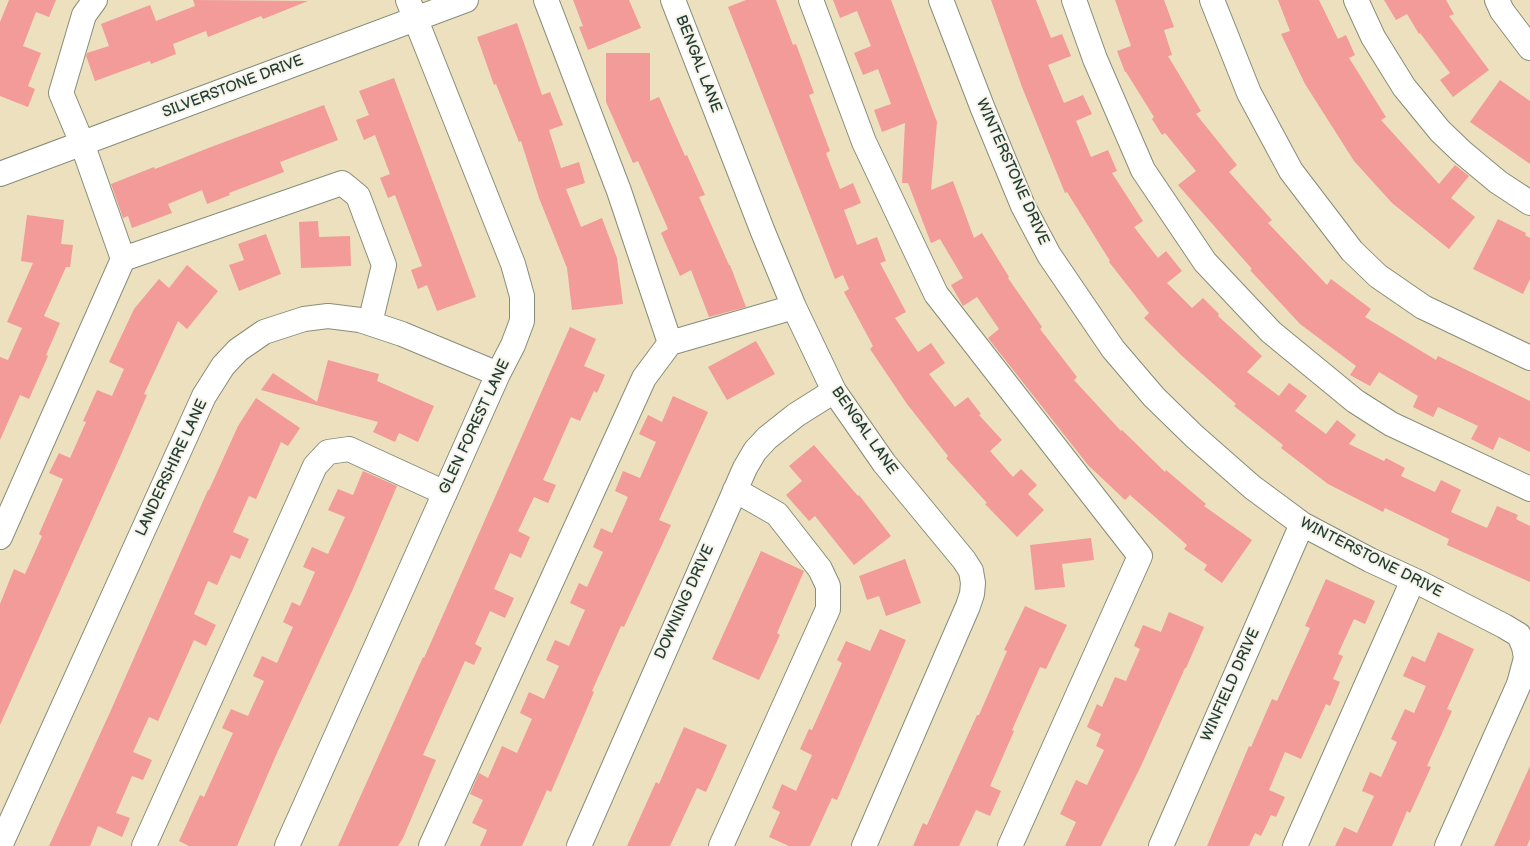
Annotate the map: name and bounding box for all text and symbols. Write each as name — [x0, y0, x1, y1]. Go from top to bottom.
street label: BENGAL LANE — [671, 13, 725, 115]
street label: SILVERSTONE DRIVE — [160, 52, 306, 122]
street label: WINTERSTONE DRIVE — [972, 96, 1052, 248]
street label: GLEN FOREST LANE — [436, 357, 514, 497]
street label: BENGAL LANE — [827, 384, 901, 478]
street label: LANDERSHIRE LANE — [132, 397, 212, 539]
street label: WINTERSTONE DRIVE — [1296, 514, 1446, 602]
street label: DOWNING DRIVE — [652, 542, 718, 662]
street label: WINFIELD DRIVE — [1198, 626, 1264, 744]

